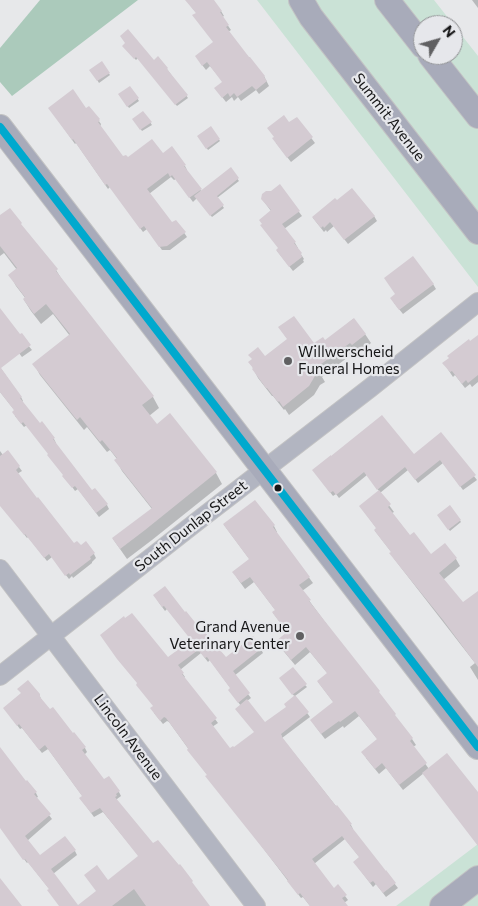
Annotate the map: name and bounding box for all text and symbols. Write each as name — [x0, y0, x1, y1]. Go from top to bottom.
north arrow — [413, 15, 463, 65]
text: N — [439, 22, 459, 40]
street label: Summit Avenue — [349, 70, 429, 164]
place label: Willwerscheid Funeral Homes — [298, 343, 400, 378]
marker: Willwerscheid Funeral Homes — [282, 355, 294, 367]
street label: South Dunlap Street — [131, 477, 251, 575]
unlabelled marker — [273, 483, 283, 493]
place label: Grand Avenue Veterinary Center — [169, 618, 290, 653]
marker: Grand Avenue Veterinary Center — [294, 630, 306, 642]
street label: Lincoln Avenue — [90, 691, 166, 783]

